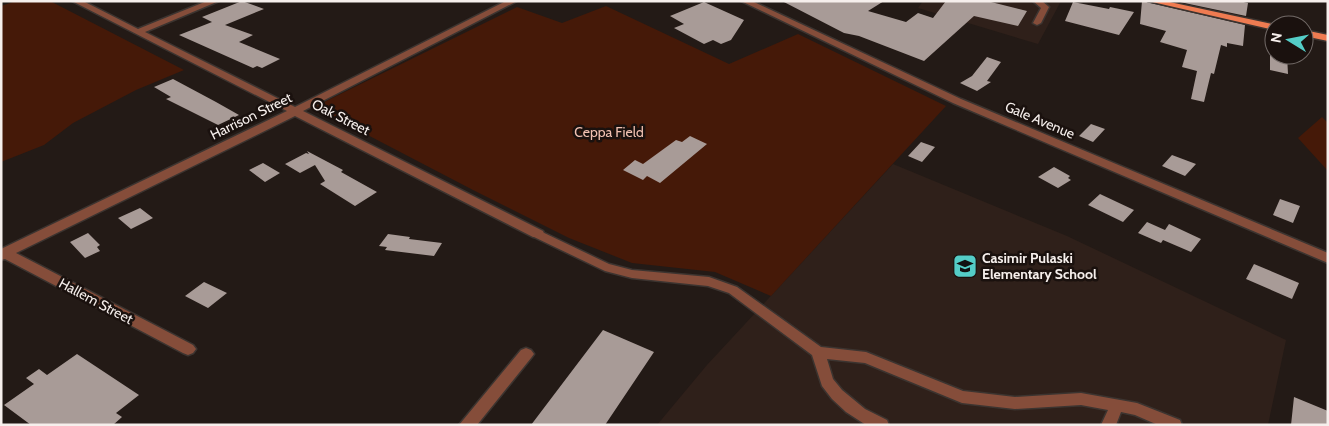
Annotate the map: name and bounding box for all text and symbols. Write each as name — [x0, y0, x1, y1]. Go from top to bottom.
north arrow — [1264, 15, 1314, 65]
text: N — [1266, 31, 1286, 44]
street label: Harrison Street — [207, 88, 295, 144]
street label: Oak Street — [309, 95, 373, 139]
street label: Gale Avenue — [1002, 97, 1078, 143]
park label: Ceppa Field — [574, 123, 644, 141]
place label: Casimir Pulaski Elementary School — [982, 249, 1097, 283]
school or university icon: Casimir Pulaski Elementary School — [952, 253, 978, 279]
street label: Hallem Street — [56, 274, 136, 328]

